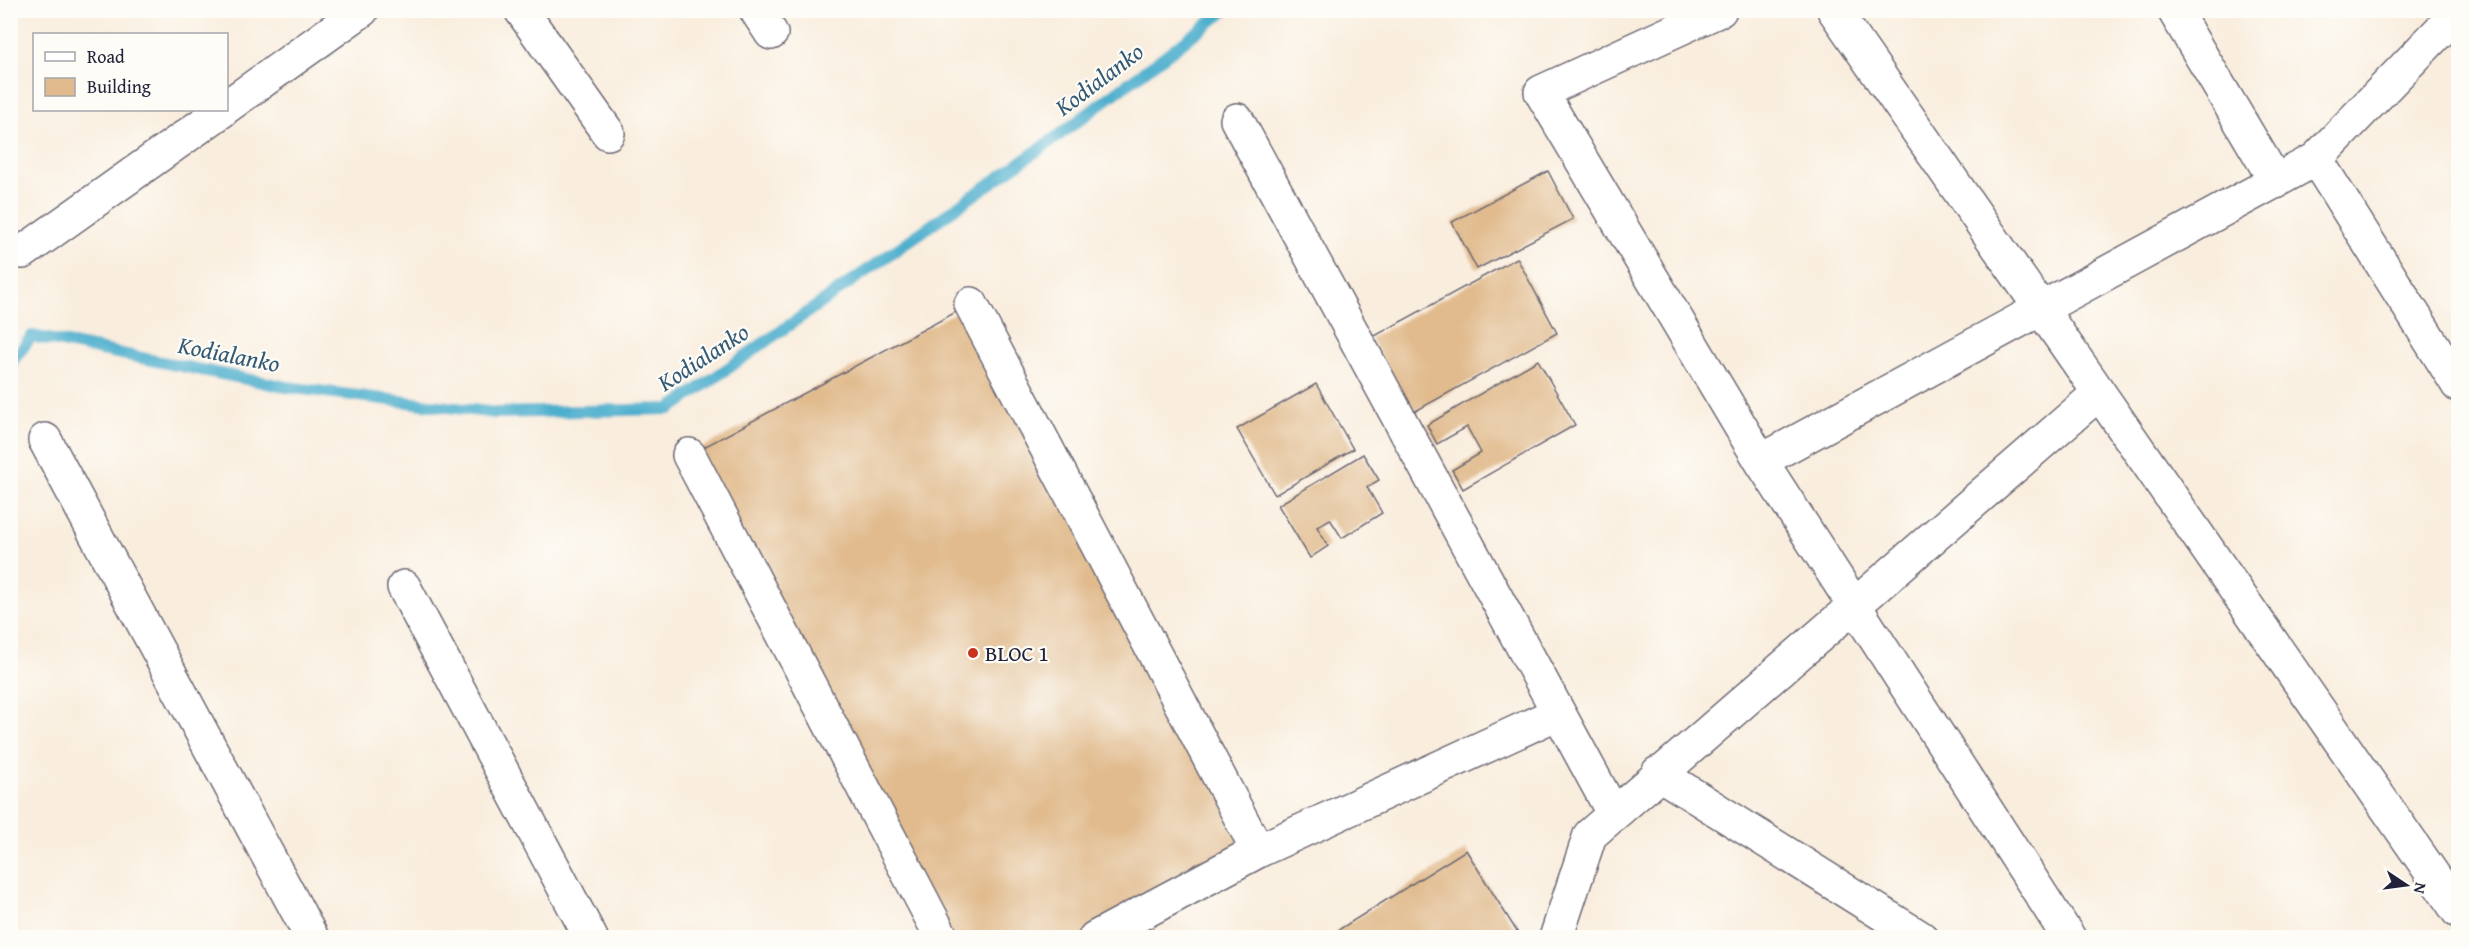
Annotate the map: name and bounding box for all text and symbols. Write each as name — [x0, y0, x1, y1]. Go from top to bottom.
legend — [33, 33, 228, 111]
water label: Kodialanko — [1047, 34, 1151, 124]
text: Road — [87, 43, 125, 70]
text: Building — [87, 73, 151, 100]
water label: Kodialanko — [650, 314, 756, 400]
water label: Kodialanko — [174, 327, 283, 381]
place label: BLOC 1 — [985, 637, 1049, 669]
marker: BLOC 1 — [966, 646, 980, 660]
north arrow — [2376, 855, 2436, 915]
text: N — [2408, 880, 2434, 897]

